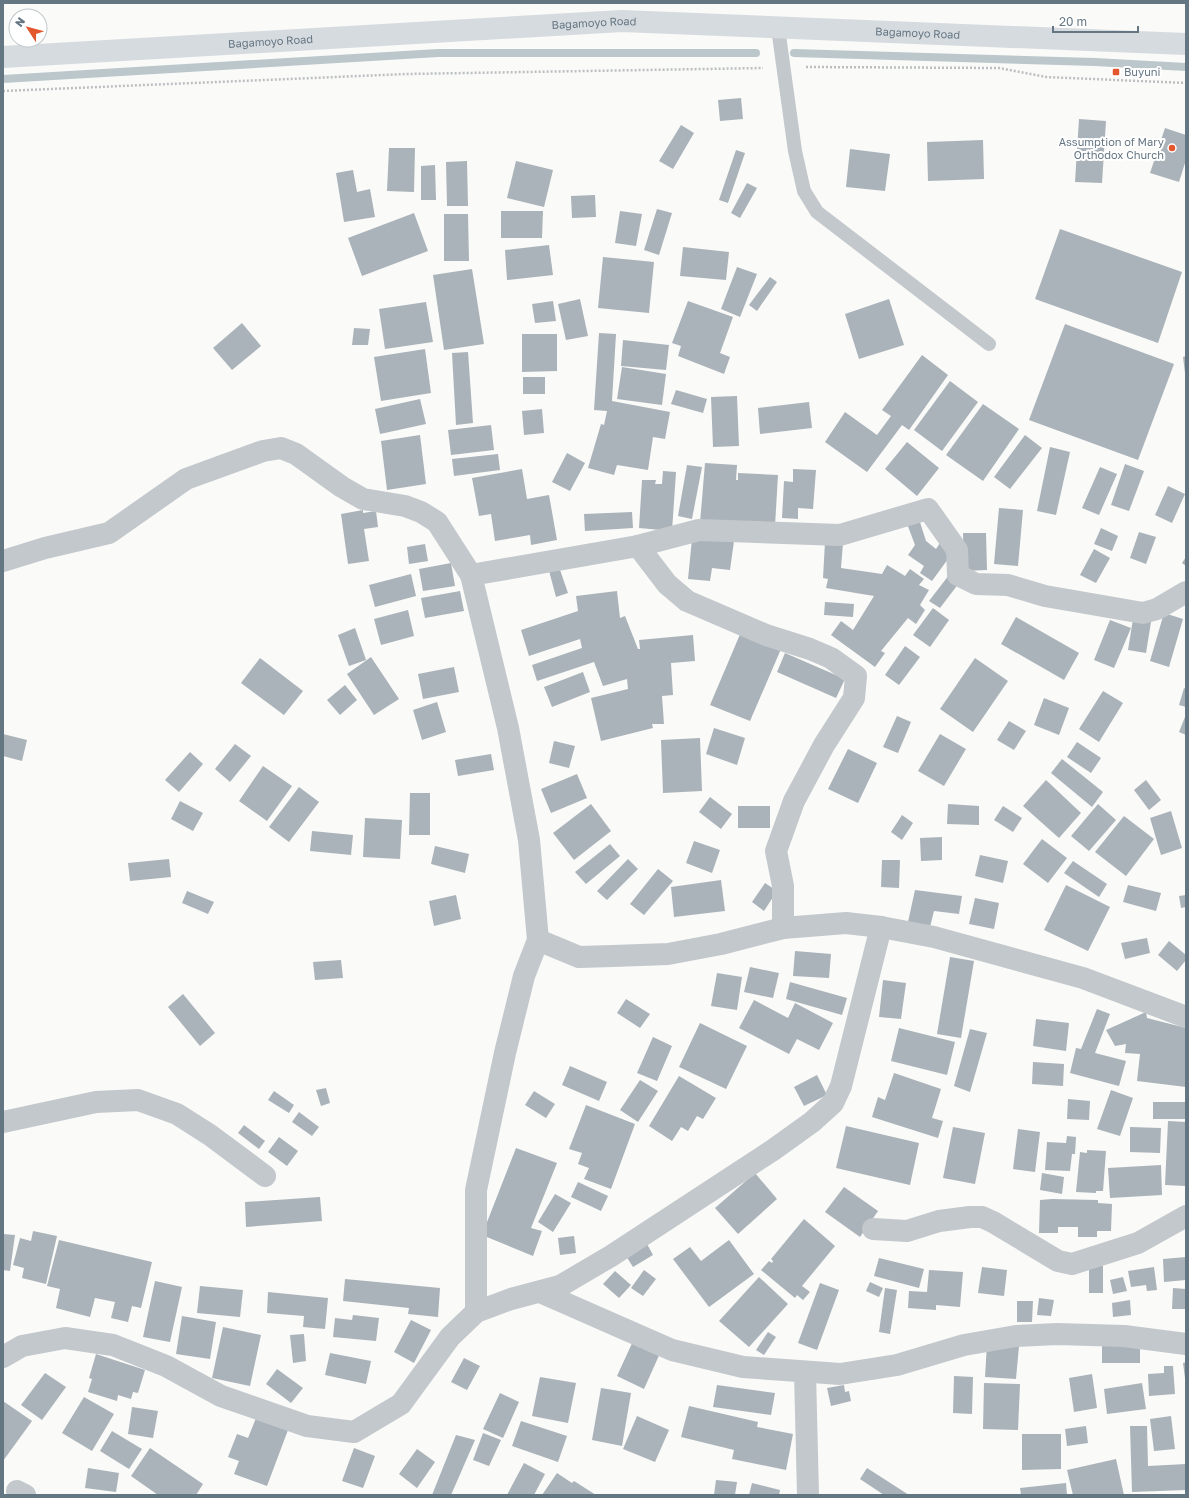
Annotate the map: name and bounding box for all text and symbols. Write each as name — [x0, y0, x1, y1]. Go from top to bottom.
north arrow — [8, 8, 48, 48]
scale bar — [1053, 8, 1138, 34]
street label: Bagamoyo Road — [551, 14, 637, 31]
text: 20 m — [1059, 14, 1087, 29]
text: N — [12, 15, 27, 29]
street label: Bagamoyo Road — [875, 24, 960, 41]
street label: Bagamoyo Road — [228, 32, 313, 50]
place label: Buyuni — [1124, 65, 1161, 78]
marker: Buyuni — [1111, 67, 1121, 77]
place label: Assumption of Mary Orthodox Church — [1059, 135, 1164, 161]
marker: Assumption of Mary Orthodox Church — [1167, 143, 1177, 153]

